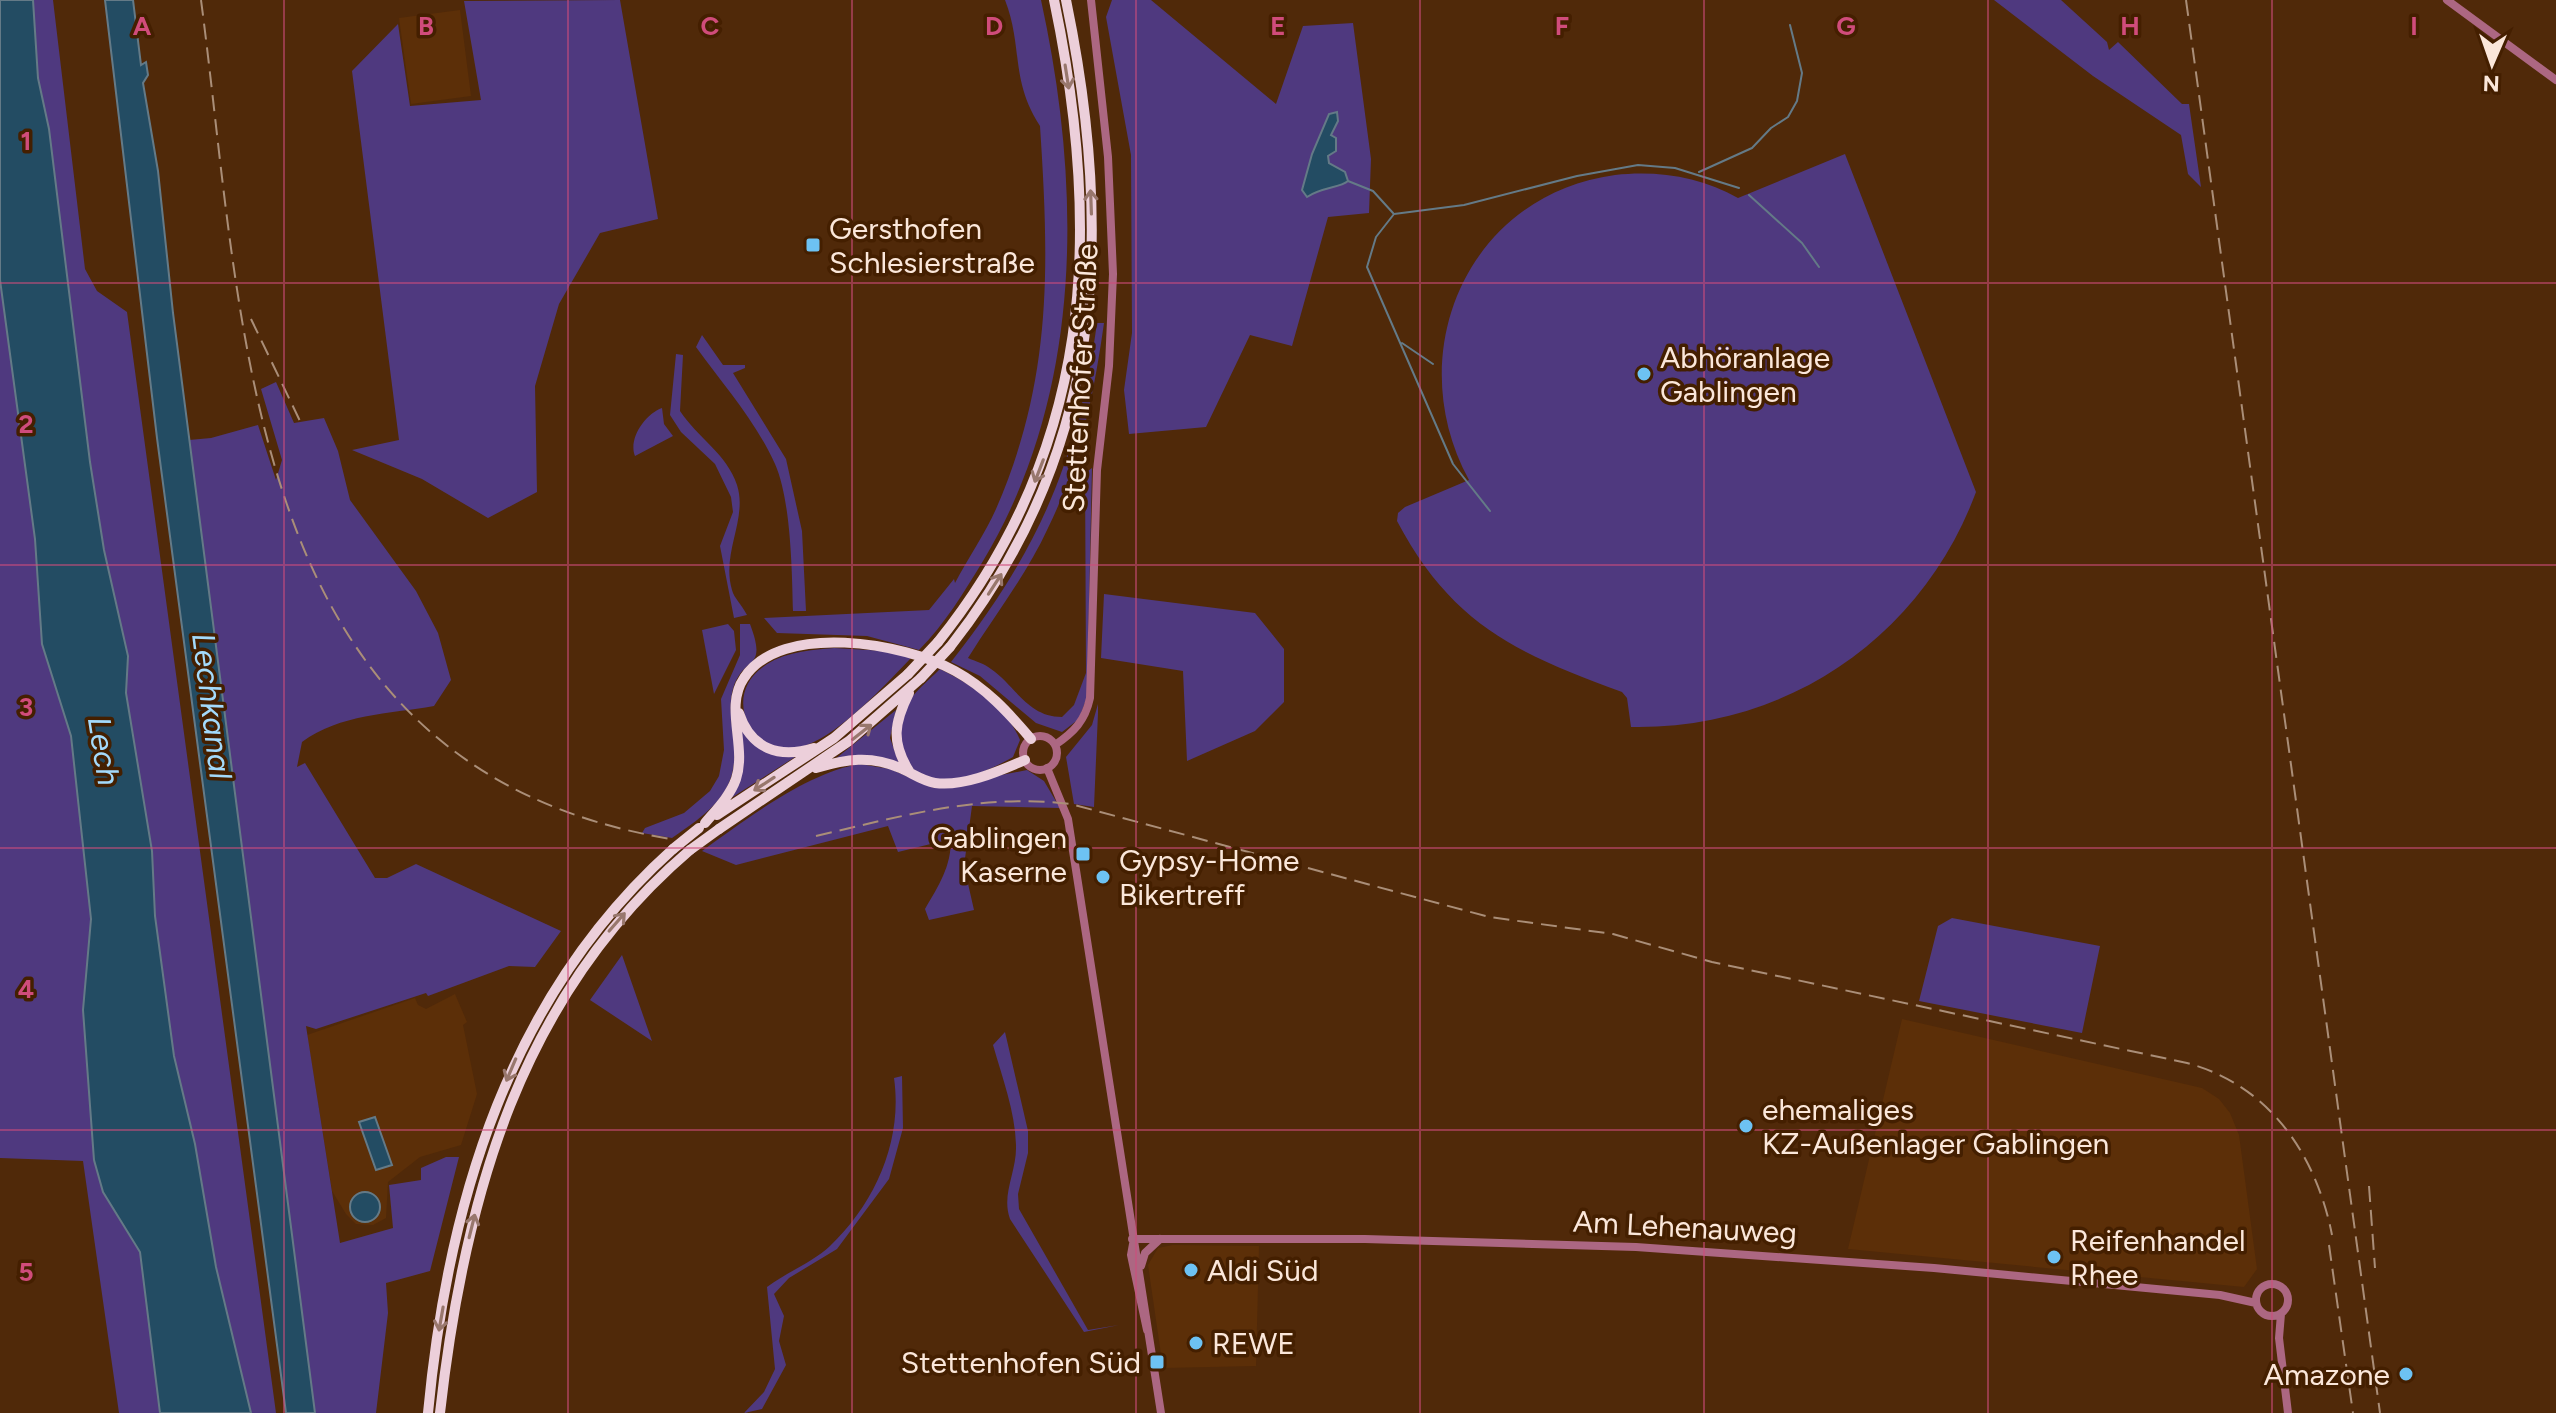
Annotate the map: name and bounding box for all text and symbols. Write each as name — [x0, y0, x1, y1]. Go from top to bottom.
text: A — [133, 10, 152, 42]
text: B — [418, 10, 434, 42]
text: C — [701, 10, 720, 42]
text: D — [985, 10, 1003, 42]
text: E — [1270, 10, 1286, 42]
text: F — [1555, 10, 1569, 42]
text: G — [1836, 10, 1856, 42]
text: H — [2120, 10, 2140, 42]
text: I — [2410, 10, 2418, 42]
north arrow — [2452, 24, 2532, 104]
one-way arrow — [1061, 64, 1076, 89]
text: N — [2482, 70, 2500, 97]
text: 1 — [21, 125, 31, 157]
one-way arrow — [1083, 189, 1098, 216]
place label: Gersthofen Schlesierstraße — [829, 210, 1035, 281]
marker: Gersthofen Schlesierstraße — [804, 236, 822, 254]
street label: Stettenhofer Straße — [1054, 243, 1106, 513]
place label: Abhöranlage Gablingen — [1660, 339, 1830, 410]
marker: Abhöranlage Gablingen — [1635, 365, 1653, 383]
text: 2 — [18, 408, 34, 440]
one-way arrow — [1031, 458, 1045, 483]
one-way arrow — [987, 573, 1004, 595]
water label: Lechkanal — [184, 631, 240, 782]
text: 3 — [19, 691, 33, 723]
water label: Lech — [80, 714, 128, 788]
one-way arrow — [851, 723, 872, 740]
one-way arrow — [753, 776, 776, 792]
place label: Gablingen Kaserne — [930, 819, 1067, 890]
place label: Gypsy-Home Bikertreff — [1119, 842, 1299, 913]
marker: Gablingen Kaserne — [1074, 845, 1092, 863]
marker: Gypsy-Home Bikertreff — [1094, 868, 1112, 886]
one-way arrow — [608, 913, 626, 933]
text: 4 — [18, 973, 34, 1005]
one-way arrow — [503, 1057, 518, 1082]
place label: ehemaliges KZ-Außenlager Gablingen — [1762, 1091, 2109, 1162]
marker: ehemaliges KZ-Außenlager Gablingen — [1737, 1117, 1755, 1135]
street label: Am Lehenauweg — [1572, 1203, 1798, 1251]
one-way arrow — [466, 1214, 481, 1239]
place label: Reifenhandel Rhee — [2070, 1222, 2246, 1293]
marker: Reifenhandel Rhee — [2045, 1248, 2063, 1266]
place label: Aldi Süd — [1207, 1252, 1319, 1289]
text: 5 — [18, 1256, 34, 1288]
marker: Aldi Süd — [1182, 1261, 1200, 1279]
one-way arrow — [432, 1306, 447, 1332]
place label: REWE — [1212, 1325, 1295, 1362]
marker: REWE — [1187, 1334, 1205, 1352]
place label: Stettenhofen Süd — [901, 1344, 1141, 1381]
marker: Stettenhofen Süd — [1148, 1353, 1166, 1371]
place label: Amazone — [2264, 1356, 2390, 1393]
marker: Amazone — [2397, 1365, 2415, 1383]

